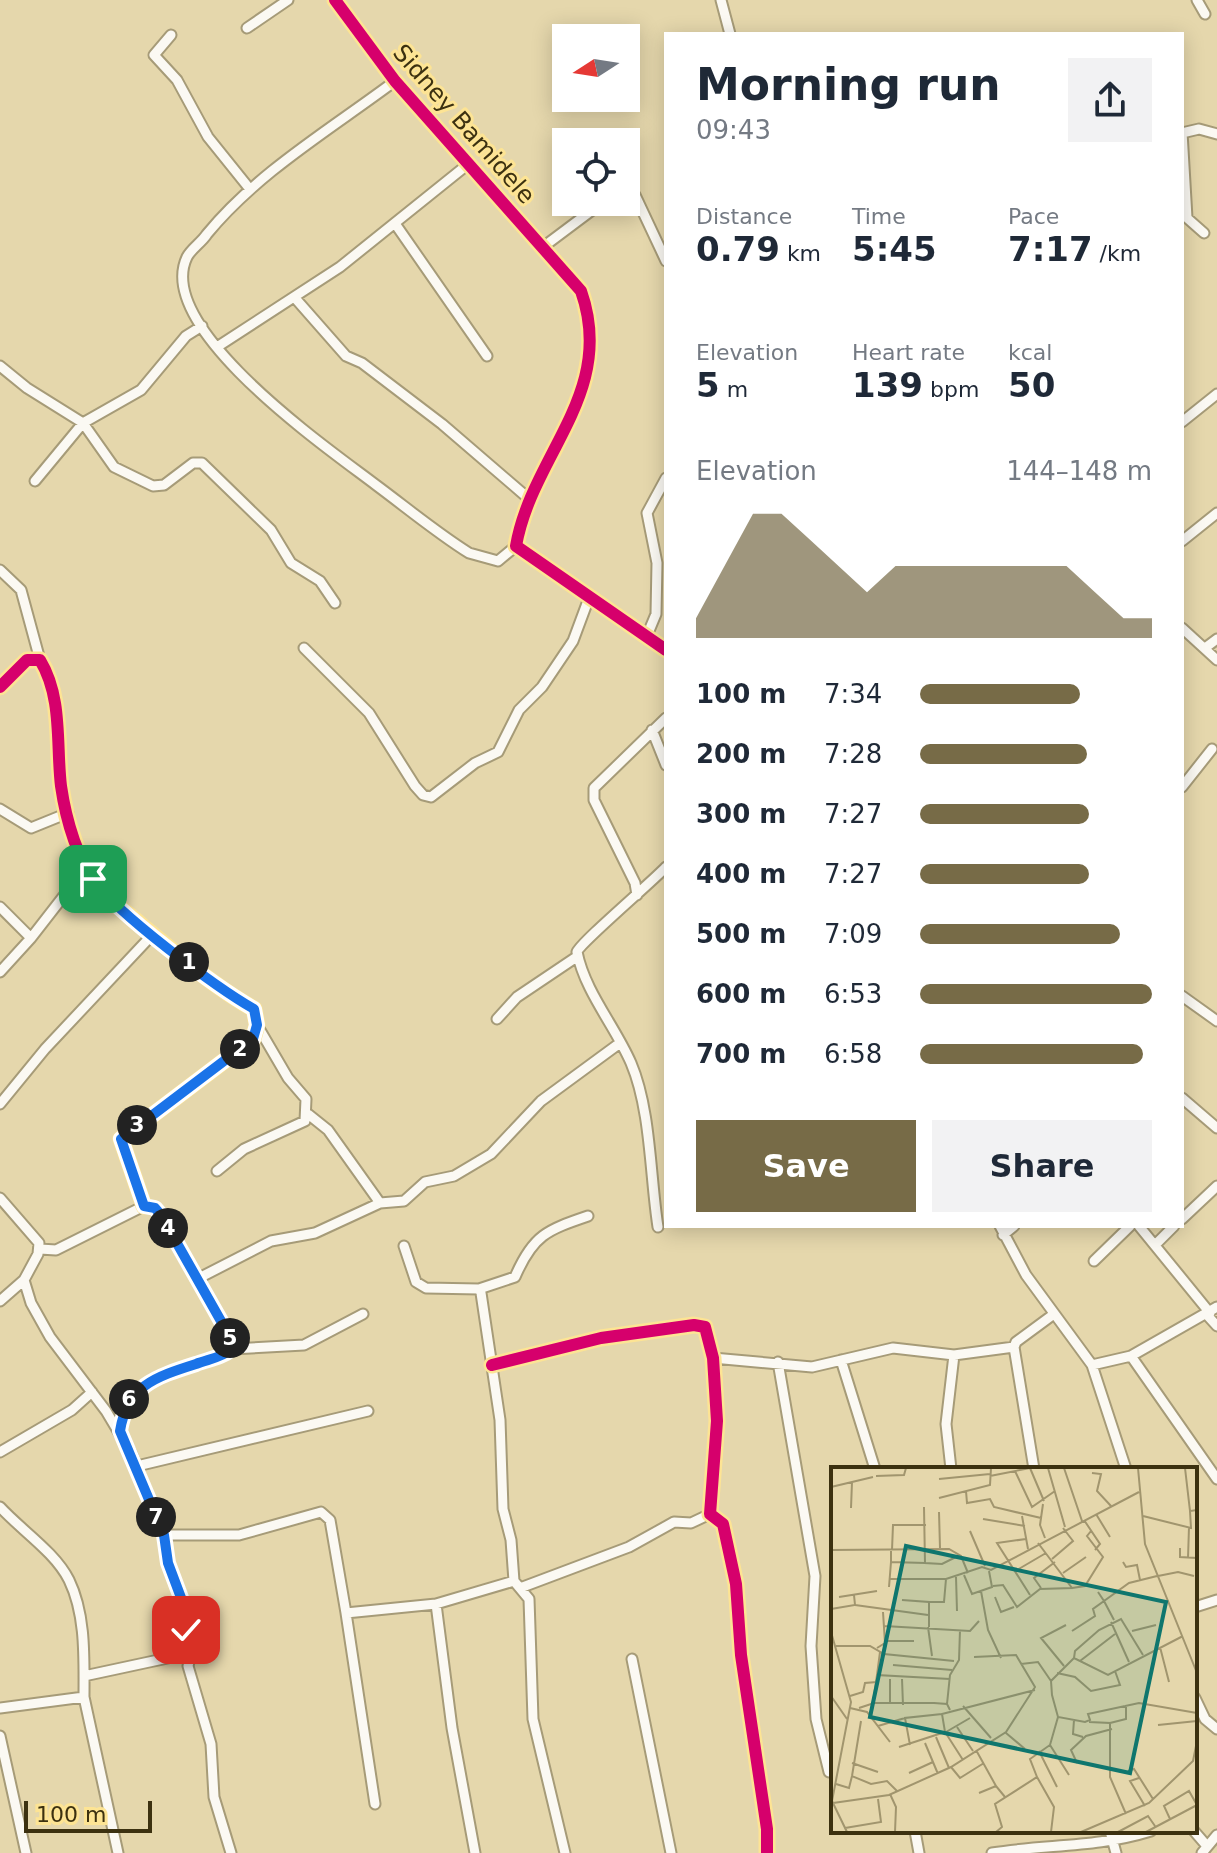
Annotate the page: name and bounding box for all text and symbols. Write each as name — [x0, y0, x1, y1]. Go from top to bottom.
north arrow — [552, 24, 640, 112]
map controls — [552, 24, 640, 216]
street label: Sidney Bamidele — [387, 39, 541, 209]
button: share — [1068, 58, 1152, 142]
text: Morning run — [696, 59, 1001, 110]
text: 09:43 — [696, 115, 771, 145]
button: locate — [552, 128, 640, 216]
text: Distance — [696, 204, 792, 229]
text: Time — [852, 204, 906, 229]
text: Pace — [1008, 204, 1059, 229]
text: 0.79 — [696, 229, 780, 269]
text: 5:45 — [852, 229, 937, 269]
text: 7:17 — [1008, 229, 1093, 269]
text: km — [780, 241, 821, 266]
text: /km — [1093, 241, 1141, 266]
text: Elevation — [696, 340, 798, 365]
text: Heart rate — [852, 340, 965, 365]
text: kcal — [1008, 340, 1052, 365]
text: 5 — [696, 365, 720, 405]
text: 139 — [852, 365, 923, 405]
text: 50 — [1008, 365, 1055, 405]
text: m — [720, 377, 748, 402]
text: bpm — [923, 377, 979, 402]
text: Elevation — [696, 456, 817, 486]
text: 144–148 m — [1006, 456, 1152, 486]
text: 100 m — [696, 679, 786, 709]
text: 7:34 — [824, 679, 882, 709]
text: 200 m — [696, 739, 786, 769]
text: 7:28 — [824, 739, 882, 769]
text: 300 m — [696, 799, 786, 829]
text: 7:27 — [824, 799, 882, 829]
pin — [59, 845, 127, 913]
icon: arrive — [71, 857, 115, 901]
text: 400 m — [696, 859, 786, 889]
text: 7:27 — [824, 859, 882, 889]
text: 500 m — [696, 919, 786, 949]
text: 7:09 — [824, 919, 882, 949]
pin: 1 — [169, 942, 209, 982]
text: 1 — [181, 949, 197, 974]
text: 600 m — [696, 979, 786, 1009]
text: 6:53 — [824, 979, 882, 1009]
pin: 2 — [220, 1029, 260, 1069]
text: 2 — [232, 1036, 248, 1061]
text: 700 m — [696, 1039, 786, 1069]
text: 6:58 — [824, 1039, 882, 1069]
pin: 3 — [117, 1105, 157, 1145]
text: 3 — [129, 1112, 145, 1137]
button: Save — [696, 1120, 916, 1212]
button: Share — [932, 1120, 1152, 1212]
pin: 4 — [148, 1208, 188, 1248]
text: 4 — [160, 1215, 176, 1240]
pin: 5 — [210, 1318, 250, 1358]
text: 5 — [222, 1325, 238, 1350]
pin: 6 — [109, 1379, 149, 1419]
text: 6 — [121, 1386, 137, 1411]
inset map — [831, 1467, 1197, 1833]
pin: 7 — [136, 1497, 176, 1537]
text: 7 — [148, 1504, 164, 1529]
pin — [152, 1596, 220, 1664]
icon: check — [164, 1608, 208, 1652]
scale bar — [24, 1797, 152, 1833]
text: 100 m — [36, 1802, 106, 1827]

